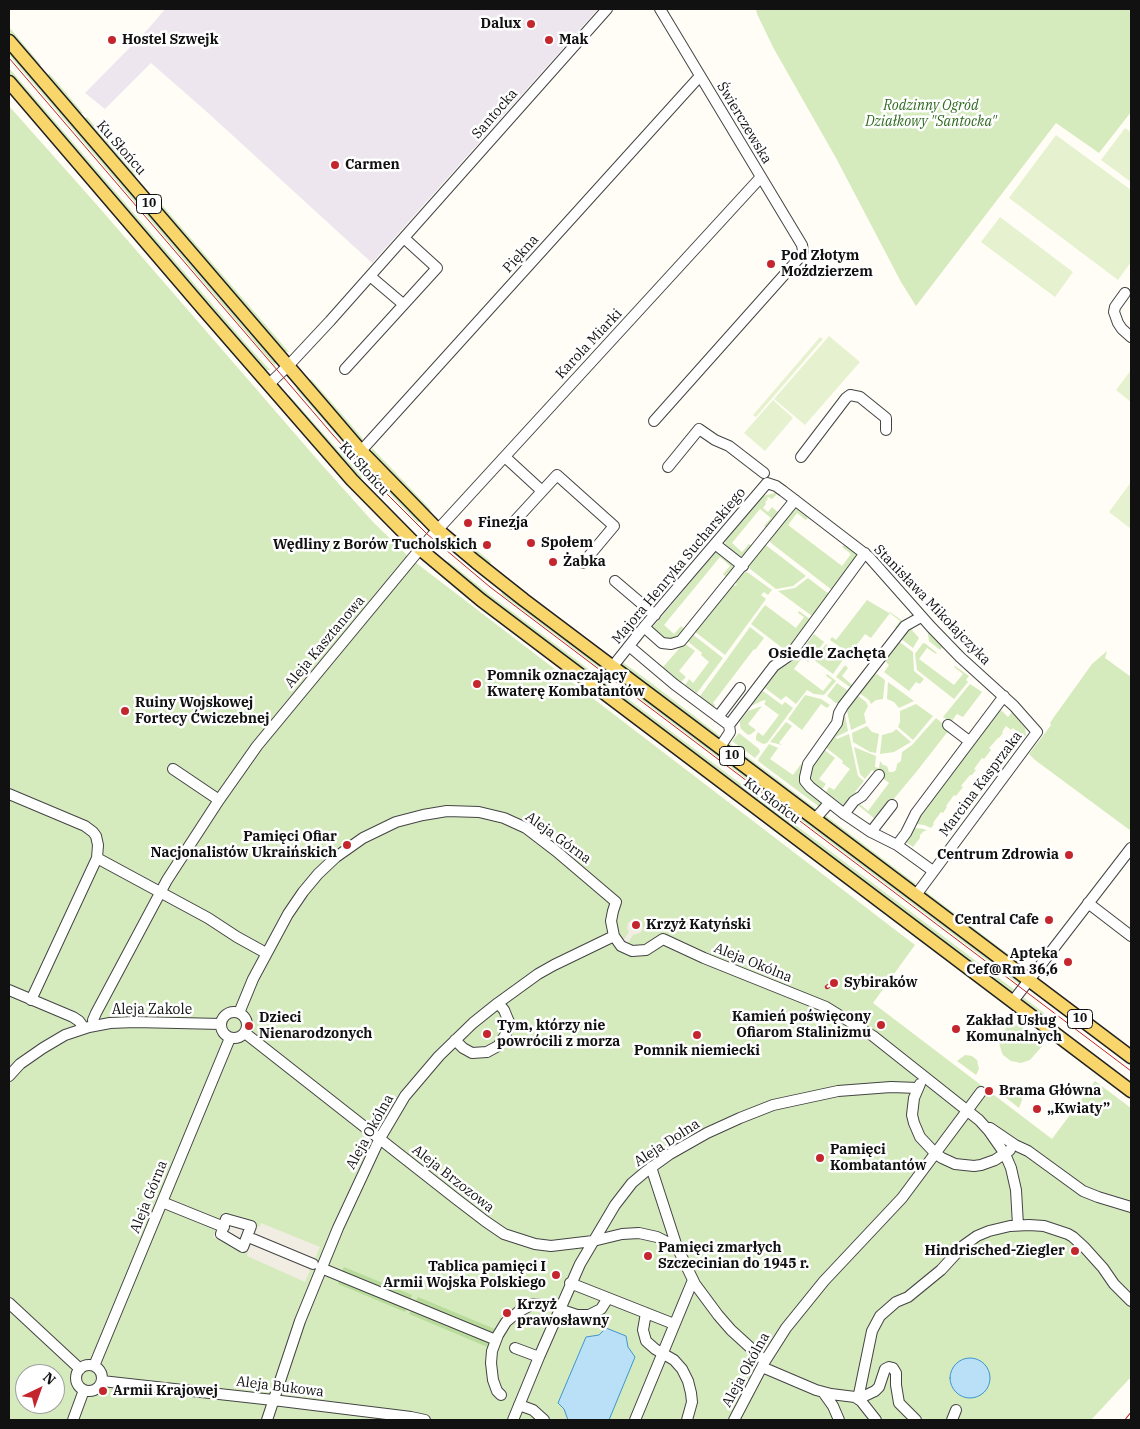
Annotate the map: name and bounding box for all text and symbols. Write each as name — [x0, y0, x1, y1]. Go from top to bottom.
place label: Dalux — [481, 16, 521, 32]
marker: Dalux — [525, 18, 537, 30]
place label: Hostel Szwejk — [122, 32, 218, 48]
place label: Mak — [559, 32, 588, 48]
marker: Hostel Szwejk — [106, 34, 118, 46]
marker: Mak — [543, 34, 555, 46]
street label: Świerczewska — [713, 79, 775, 167]
street label: Santocka — [469, 86, 521, 142]
park label: Rodzinny Ogród Działkowy "Santocka" — [865, 98, 997, 130]
street label: Ku Słońcu — [93, 117, 149, 179]
place label: Carmen — [345, 157, 400, 173]
marker: Carmen — [329, 159, 341, 171]
road number: 10 — [136, 194, 162, 213]
street label: Piękna — [500, 231, 542, 277]
place label: Pod Złotym Moździerzem — [781, 248, 873, 280]
marker: Pod Złotym Moździerzem — [765, 258, 777, 270]
street label: Karola Miarki — [552, 306, 626, 382]
street label: Ku Słońcu — [335, 439, 393, 499]
street label: Majora Henryka Sucharskiego — [609, 484, 749, 648]
place label: Finezja — [478, 515, 528, 531]
marker: Finezja — [462, 517, 474, 529]
place label: Społem — [541, 535, 593, 551]
place label: Wędliny z Borów Tucholskich — [273, 537, 477, 553]
marker: Społem — [525, 537, 537, 549]
marker: Wędliny z Borów Tucholskich — [481, 539, 493, 551]
street label: Stanisława Mikołajczyka — [870, 541, 994, 669]
place label: Żabka — [563, 554, 606, 570]
marker: Żabka — [547, 556, 559, 568]
street label: Aleja Kasztanowa — [282, 593, 368, 691]
district label: Osiedle Zachęta — [768, 645, 886, 663]
place label: Pomnik oznaczający Kwaterę Kombatantów — [487, 668, 645, 700]
marker: Pomnik oznaczający Kwaterę Kombatantów — [471, 678, 483, 690]
place label: Ruiny Wojskowej Fortecy Ćwiczebnej — [135, 695, 269, 728]
marker: Ruiny Wojskowej Fortecy Ćwiczebnej — [119, 705, 131, 717]
street label: Marcina Kasprzaka — [936, 728, 1026, 840]
road number: 10 — [720, 746, 744, 766]
street label: Ku Słońcu — [740, 774, 804, 828]
street label: Aleja Górna — [522, 809, 594, 867]
place label: Pamięci Ofiar Nacjonalistów Ukraińskich — [150, 829, 337, 862]
marker: Pamięci Ofiar Nacjonalistów Ukraińskich — [341, 839, 353, 851]
place label: Centrum Zdrowia — [937, 847, 1059, 863]
marker: Centrum Zdrowia — [1063, 849, 1075, 861]
place label: Central Cafe — [955, 912, 1039, 928]
marker: Central Cafe — [1043, 914, 1055, 926]
place label: Krzyż Katyński — [646, 917, 751, 933]
marker: Krzyż Katyński — [630, 919, 642, 931]
street label: Aleja Okólna — [711, 940, 795, 986]
place label: Apteka Cef@Rm 36,6 — [966, 946, 1058, 979]
marker: Apteka Cef@Rm 36,6 — [1062, 956, 1074, 968]
place label: Sybiraków — [844, 975, 918, 991]
marker: Sybiraków — [828, 977, 840, 989]
street label: Aleja Zakole — [112, 1002, 192, 1018]
place label: Kamień poświęcony Ofiarom Stalinizmu — [732, 1009, 871, 1042]
place label: Dzieci Nienarodzonych — [259, 1010, 372, 1042]
road number: 10 — [1068, 1010, 1092, 1028]
place label: Zakład Usług Komunalnych — [966, 1013, 1062, 1046]
place label: Tym, którzy nie powrócili z morza — [497, 1018, 620, 1050]
marker: Kamień poświęcony Ofiarom Stalinizmu — [875, 1019, 887, 1031]
marker: Dzieci Nienarodzonych — [243, 1020, 255, 1032]
marker: Zakład Usług Komunalnych — [950, 1023, 962, 1035]
marker: Tym, którzy nie powrócili z morza — [481, 1028, 493, 1040]
marker: Pomnik niemiecki — [691, 1029, 703, 1041]
place label: Pomnik niemiecki — [634, 1043, 760, 1059]
place label: Brama Główna — [999, 1083, 1101, 1099]
marker: Brama Główna — [983, 1085, 995, 1097]
street label: Aleja Okólna — [343, 1092, 397, 1172]
place label: „Kwiaty” — [1047, 1101, 1110, 1117]
marker: „Kwiaty” — [1031, 1103, 1043, 1115]
street label: Aleja Dolna — [631, 1116, 703, 1170]
street label: Aleja Brzozowa — [409, 1142, 497, 1216]
place label: Pamięci Kombatantów — [830, 1142, 927, 1174]
marker: Pamięci Kombatantów — [814, 1152, 826, 1164]
street label: Aleja Górna — [127, 1158, 171, 1236]
place label: Pamięci zmarłych Szczecinian do 1945 r. — [658, 1240, 809, 1272]
place label: Hindrisched-Ziegler — [925, 1243, 1065, 1259]
marker: Hindrisched-Ziegler — [1069, 1245, 1081, 1257]
marker: Pamięci zmarłych Szczecinian do 1945 r. — [642, 1250, 654, 1262]
place label: Tablica pamięci I Armii Wojska Polskiego — [383, 1259, 546, 1292]
marker: Tablica pamięci I Armii Wojska Polskiego — [550, 1269, 562, 1281]
place label: Krzyż prawosławny — [517, 1297, 609, 1330]
marker: Krzyż prawosławny — [501, 1307, 513, 1319]
street label: Aleja Okólna — [719, 1330, 773, 1410]
north arrow — [15, 1364, 65, 1414]
text: N — [39, 1368, 60, 1389]
street label: Aleja Bukowa — [235, 1373, 325, 1401]
place label: Armii Krajowej — [113, 1383, 218, 1399]
marker: Armii Krajowej — [97, 1385, 109, 1397]

